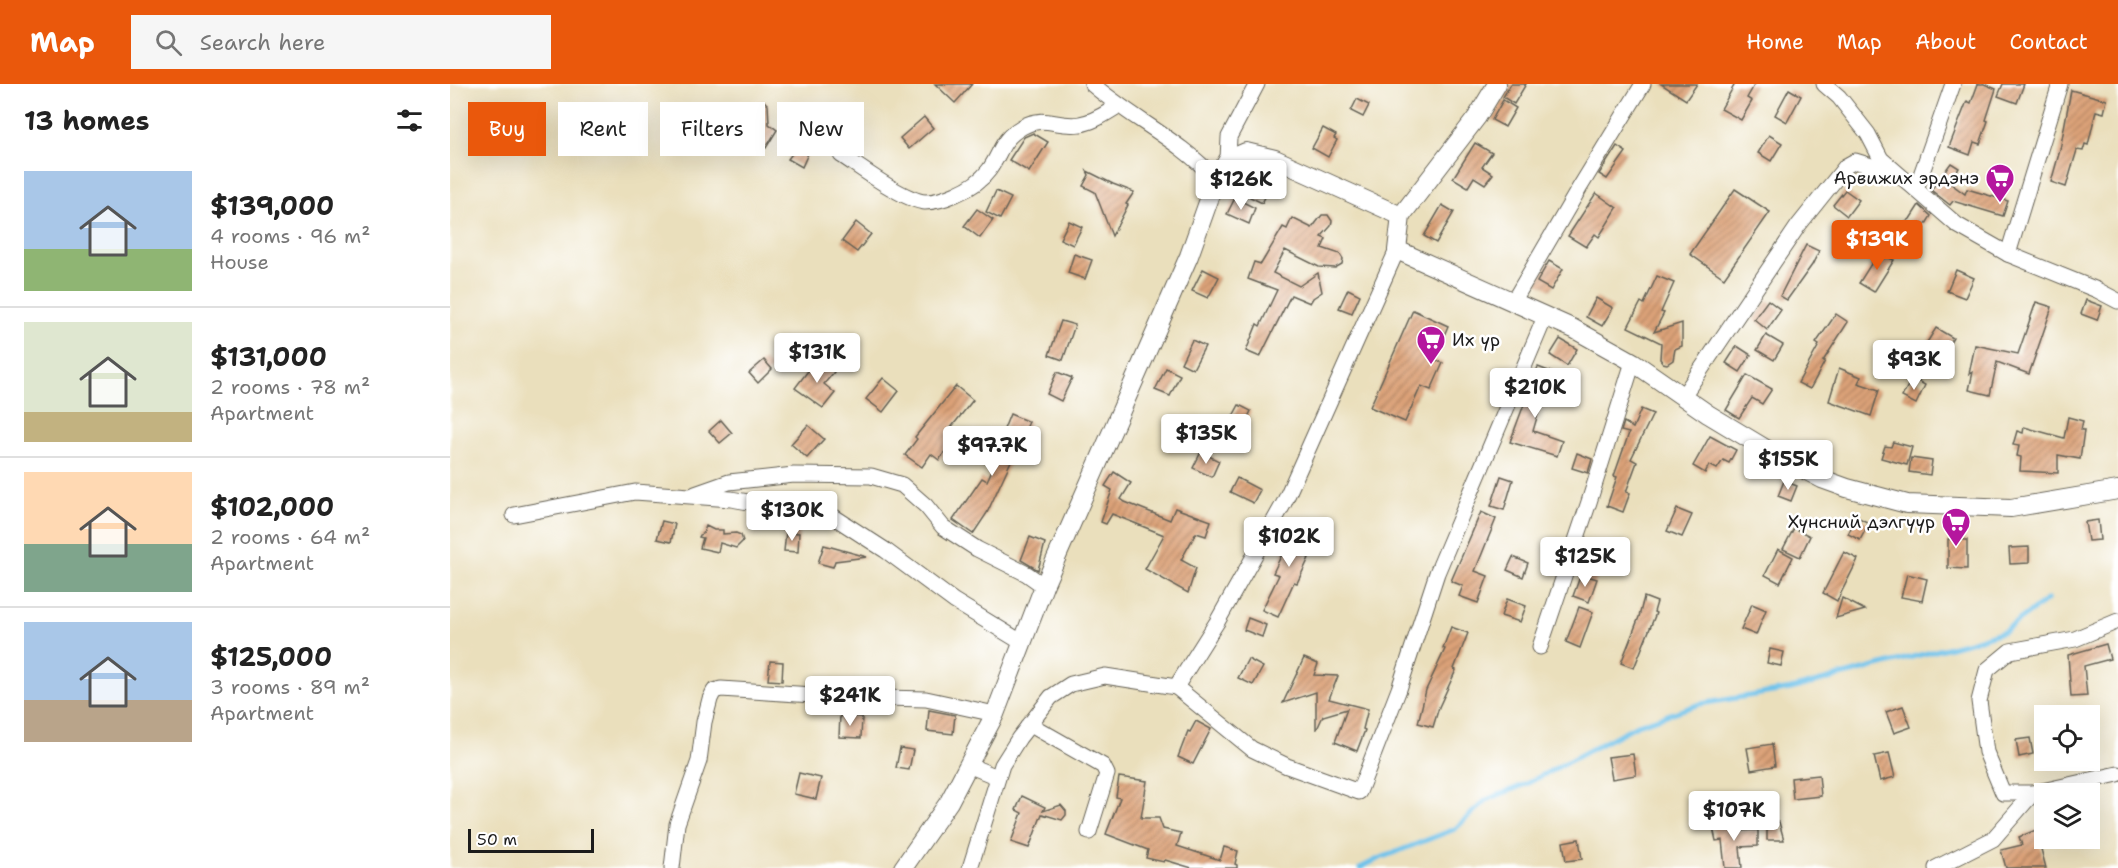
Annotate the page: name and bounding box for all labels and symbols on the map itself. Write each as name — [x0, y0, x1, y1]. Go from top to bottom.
pin: $126K — [1199, 160, 1283, 211]
supermarket icon: Арвижих эрдэнэ — [1984, 162, 2016, 204]
place label: Арвижих эрдэнэ — [1833, 166, 1979, 190]
pin: $139K — [1835, 220, 1919, 271]
supermarket icon: Их үр — [1415, 324, 1447, 366]
place label: Их үр — [1452, 328, 1500, 352]
pin: $131K — [775, 333, 859, 384]
pin: $93K — [1878, 340, 1950, 391]
pin: $210K — [1493, 368, 1577, 419]
pin: $135K — [1164, 414, 1248, 465]
pin: $97.7K — [943, 426, 1041, 477]
pin: $155K — [1746, 440, 1830, 491]
pin: $130K — [750, 491, 834, 542]
supermarket icon: Хүнсний дэлгүүр — [1940, 506, 1972, 548]
place label: Хүнсний дэлгүүр — [1788, 510, 1935, 534]
pin: $102K — [1247, 517, 1331, 568]
pin: $125K — [1543, 537, 1627, 588]
pin: $241K — [808, 676, 892, 727]
pin: $107K — [1692, 791, 1776, 842]
scale bar — [468, 826, 594, 854]

